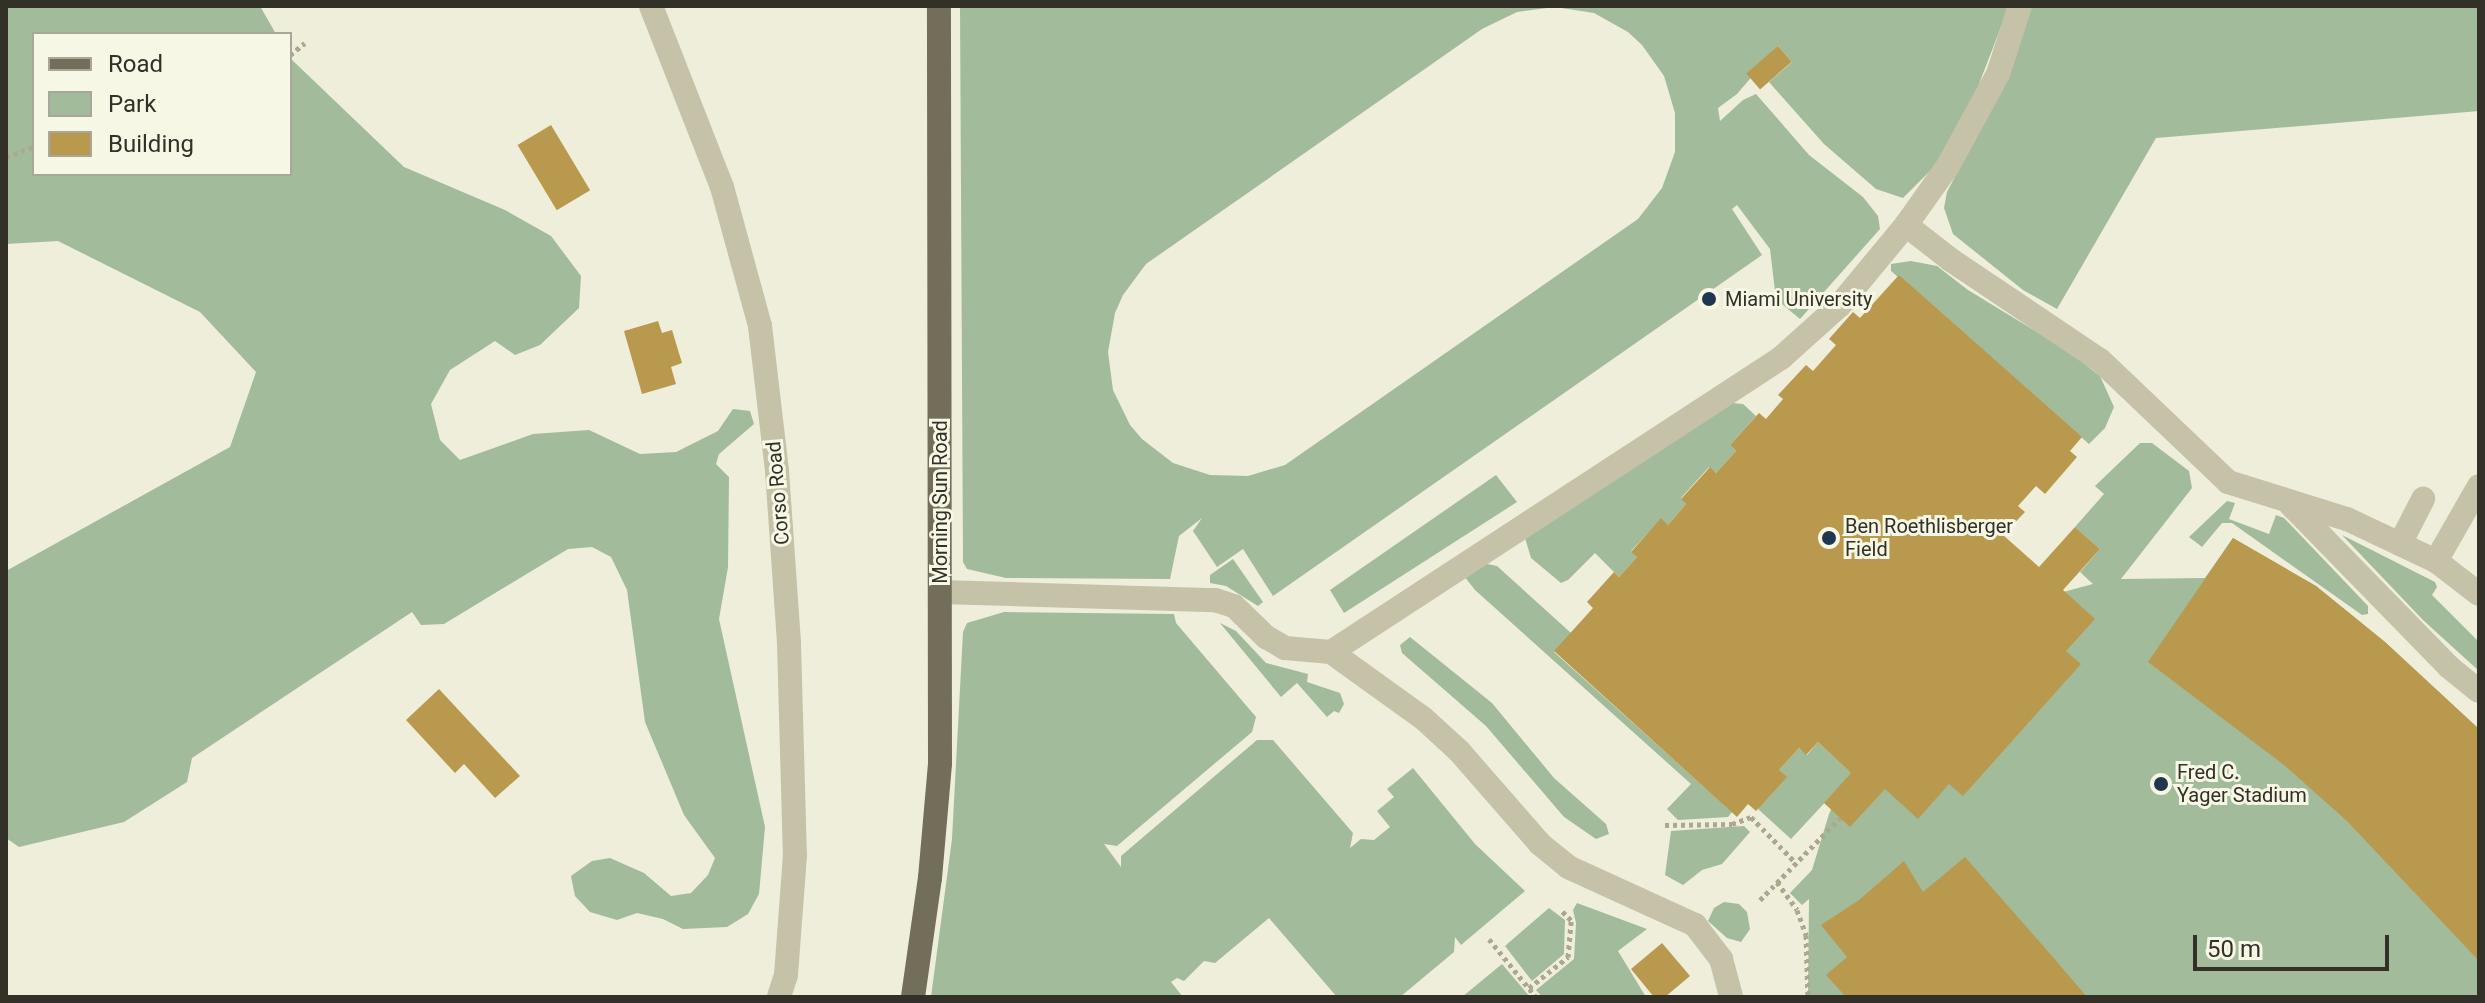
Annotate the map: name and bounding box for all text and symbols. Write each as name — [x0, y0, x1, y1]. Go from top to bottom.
legend — [32, 32, 292, 176]
text: Road — [108, 50, 163, 78]
text: Park — [108, 90, 156, 118]
text: Building — [108, 130, 194, 158]
place label: Miami University — [1725, 287, 1873, 311]
marker: Miami University — [1700, 290, 1718, 308]
street label: Morning Sun Road — [928, 420, 952, 584]
street label: Corso Road — [762, 440, 794, 546]
place label: Ben Roethlisberger Field — [1845, 514, 2013, 561]
marker: Ben Roethlisberger Field — [1820, 529, 1838, 547]
place label: Fred C. Yager Stadium — [2177, 760, 2307, 807]
marker: Fred C. Yager Stadium — [2152, 775, 2170, 793]
scale bar — [2197, 919, 2393, 969]
text: 50 m — [2207, 935, 2261, 963]

